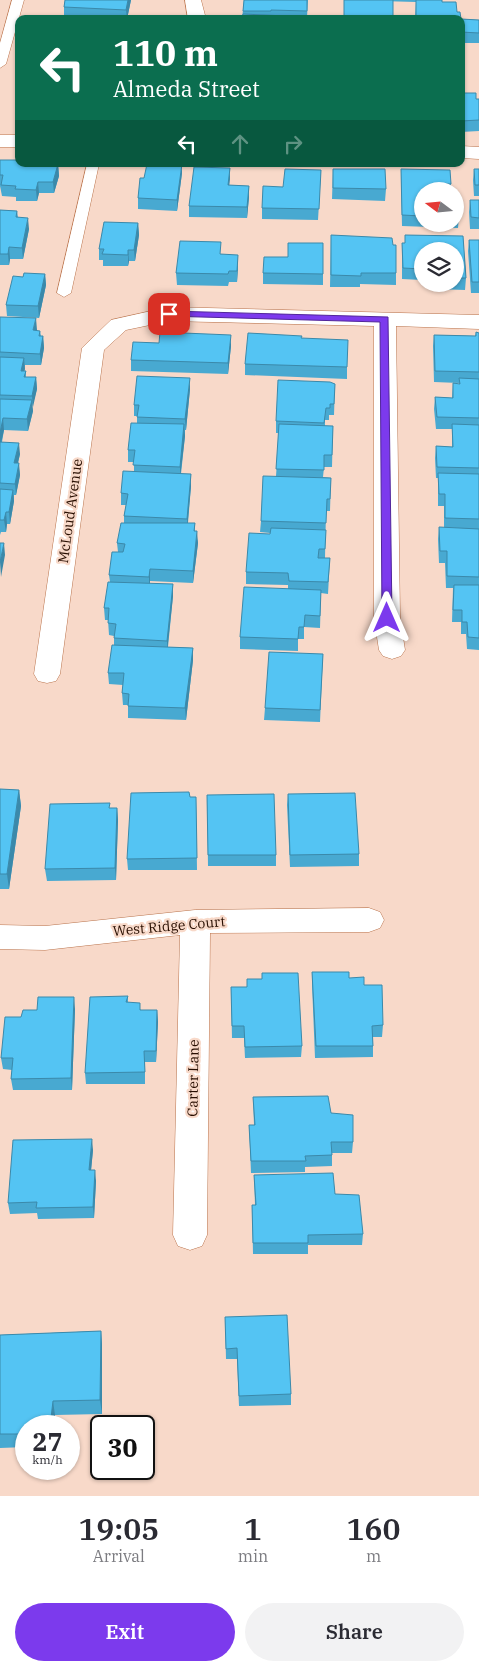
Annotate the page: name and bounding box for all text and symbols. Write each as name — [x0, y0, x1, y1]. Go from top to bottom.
text: 110 m — [113, 30, 218, 76]
icon: left — [30, 35, 95, 100]
text: Almeda Street — [113, 74, 260, 103]
icon: left — [173, 130, 201, 158]
icon: ahead — [226, 130, 254, 158]
icon: right — [279, 130, 307, 158]
north arrow — [414, 182, 464, 232]
map controls — [414, 182, 464, 292]
button: layers — [414, 242, 464, 292]
pin — [148, 293, 190, 335]
icon: arrive — [155, 300, 183, 328]
street label: McLoud Avenue — [54, 458, 86, 564]
position arrow — [360, 591, 412, 643]
street label: West Ridge Court — [112, 912, 226, 940]
street label: Carter Lane — [183, 1039, 203, 1117]
speed limit sign: 30 — [90, 1415, 155, 1480]
text: 27 — [32, 1425, 63, 1458]
text: km/h — [32, 1452, 63, 1467]
text: 19:05 — [78, 1509, 159, 1548]
text: 1 — [244, 1509, 262, 1548]
text: 160 — [347, 1509, 401, 1548]
text: Arrival — [93, 1546, 145, 1566]
text: min — [238, 1546, 268, 1566]
text: m — [366, 1546, 381, 1566]
button: Exit — [15, 1603, 235, 1661]
button: Share — [245, 1603, 464, 1661]

